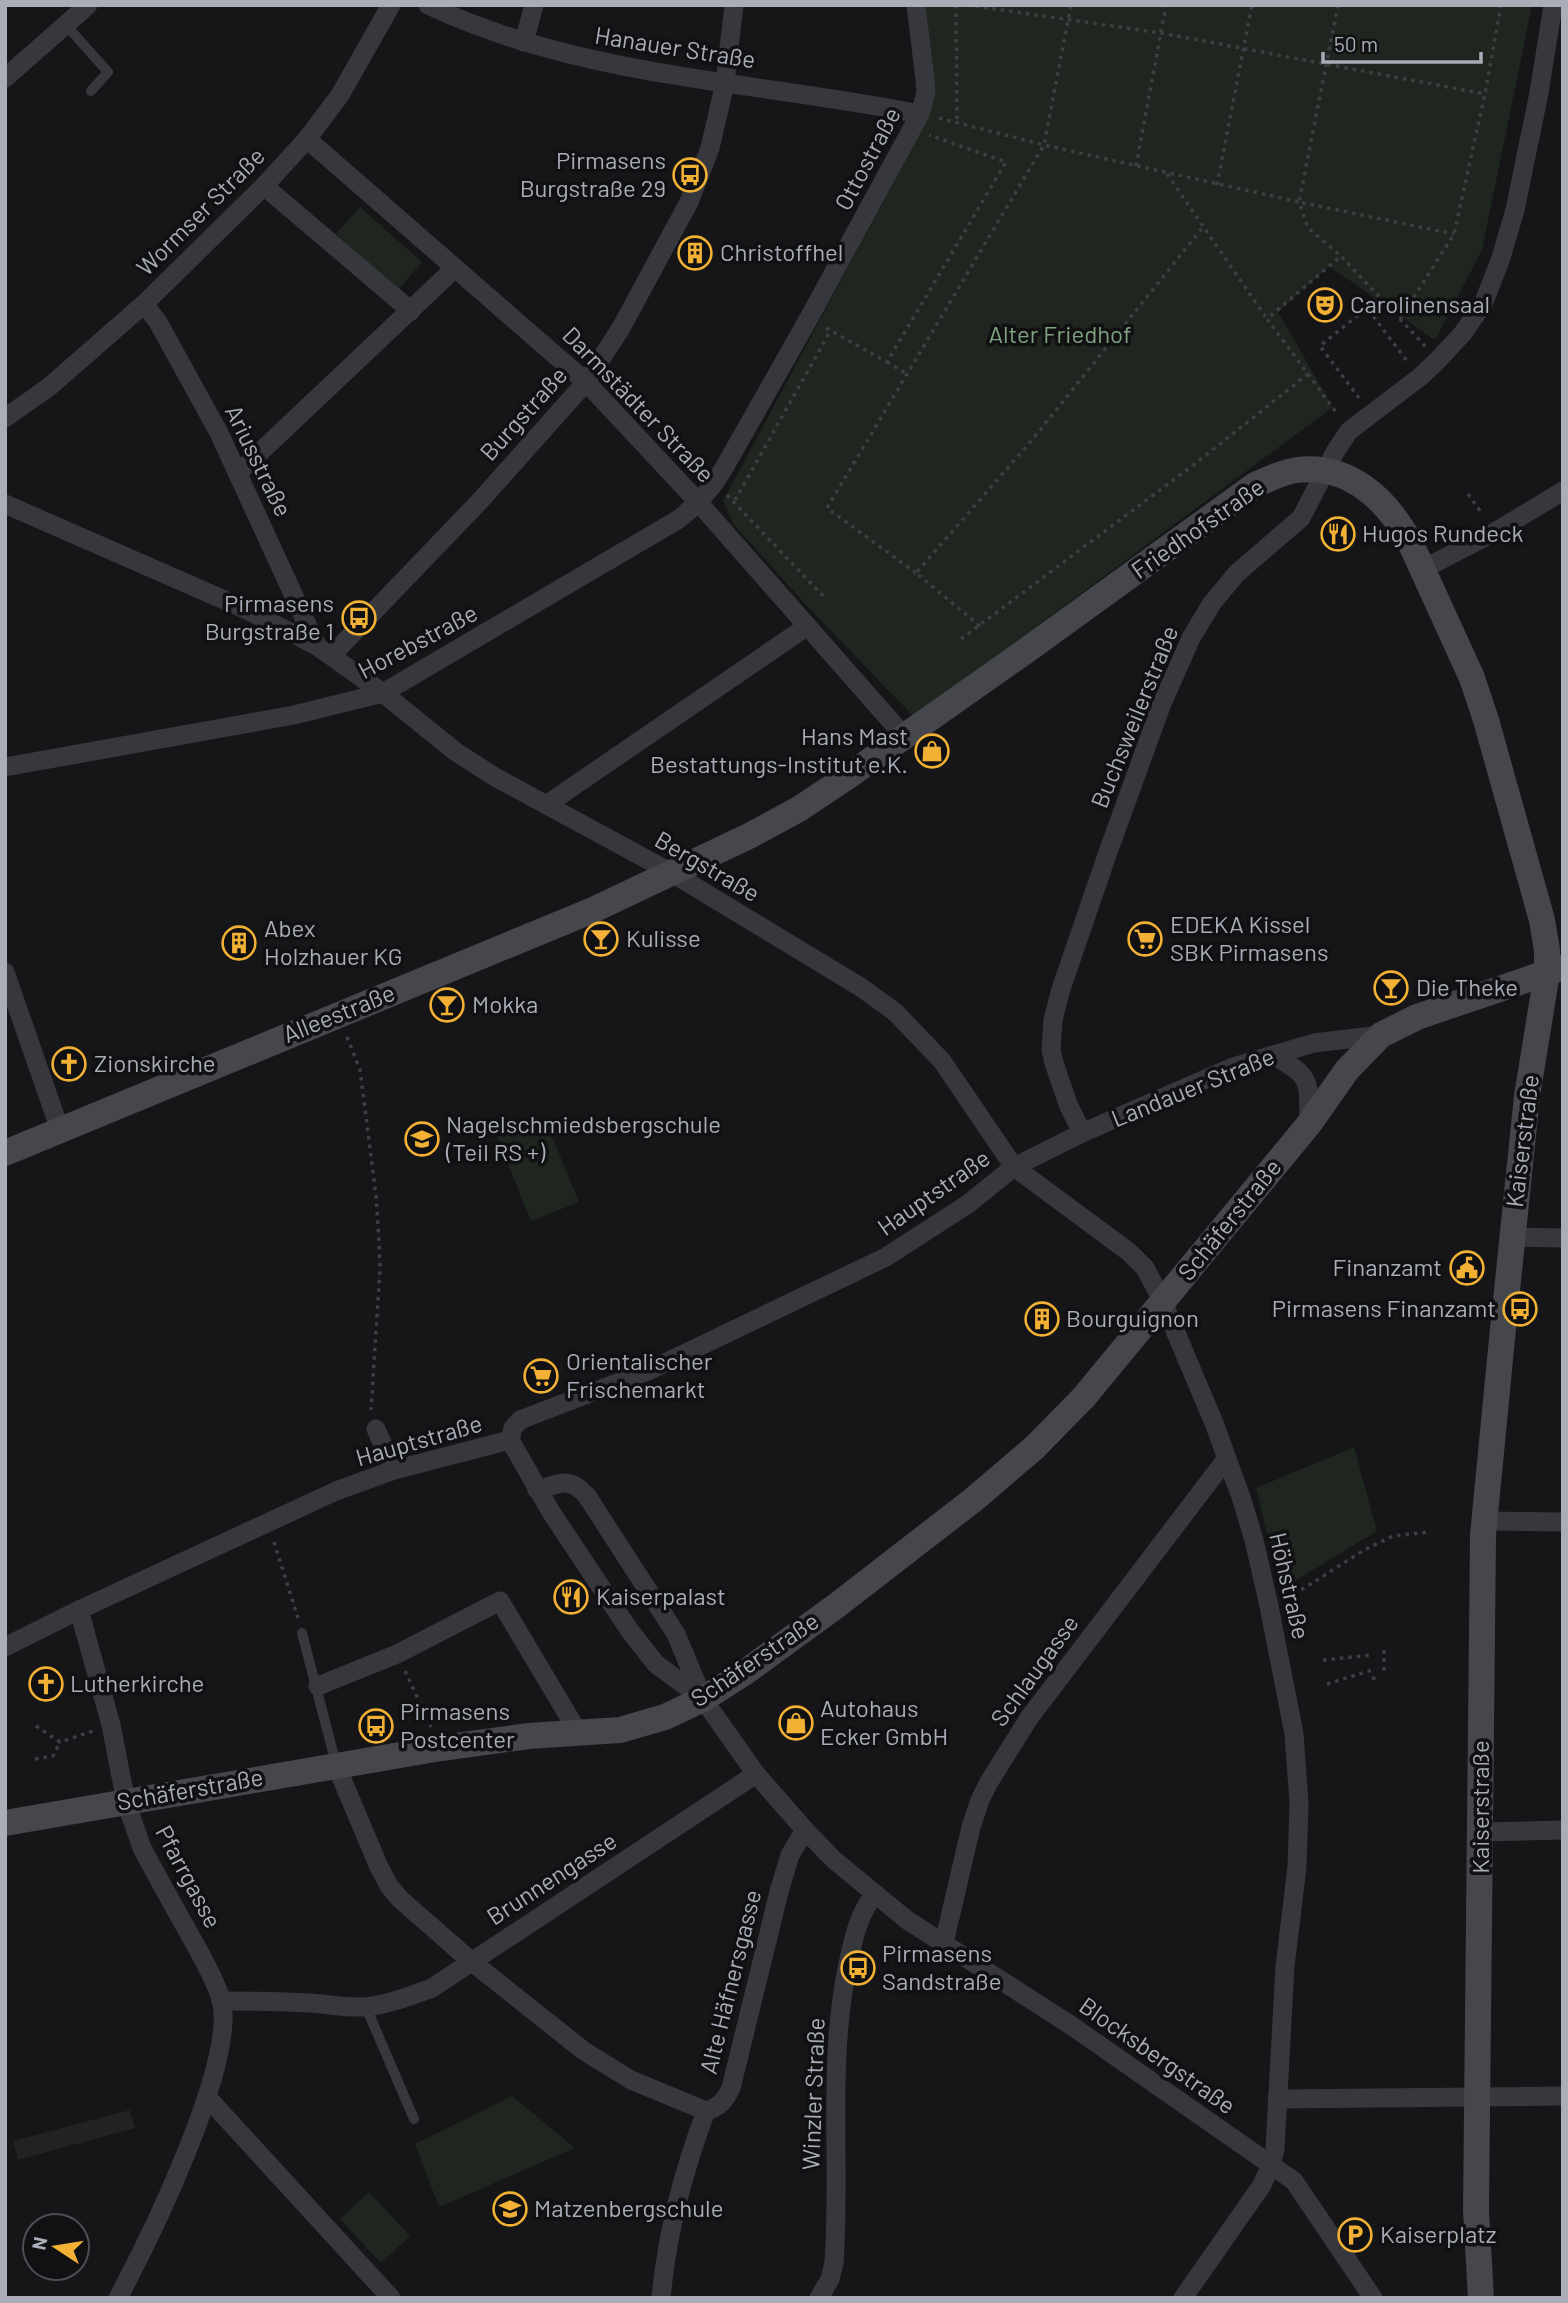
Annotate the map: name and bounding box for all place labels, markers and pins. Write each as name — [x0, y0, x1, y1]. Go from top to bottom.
place label: Pirmasens Burgstraße 29 — [520, 145, 666, 202]
bus stop icon: Pirmasens Burgstraße 29 — [671, 156, 709, 194]
building icon: Christoffhel — [676, 234, 714, 272]
place label: Christoffhel — [720, 237, 843, 266]
theatre icon: Carolinensaal — [1306, 286, 1344, 324]
place label: Carolinensaal — [1350, 289, 1490, 318]
restaurant icon: Hugos Rundeck — [1319, 515, 1357, 553]
place label: Hugos Rundeck — [1362, 518, 1524, 547]
place label: Pirmasens Burgstraße 1 — [205, 588, 334, 645]
bus stop icon: Pirmasens Burgstraße 1 — [340, 599, 378, 637]
place label: Hans Mast Bestattungs-Institut e.K. — [650, 721, 908, 778]
shop icon: Hans Mast Bestattungs-Institut e.K. — [913, 732, 951, 770]
place label: EDEKA Kissel SBK Pirmasens — [1170, 909, 1329, 966]
place label: Abex Holzhauer KG — [264, 913, 402, 970]
bar icon: Kulisse — [582, 920, 620, 958]
supermarket icon: EDEKA Kissel SBK Pirmasens — [1126, 920, 1164, 958]
place label: Kulisse — [626, 923, 701, 952]
building icon: Abex Holzhauer KG — [220, 924, 258, 962]
bar icon: Die Theke — [1372, 969, 1410, 1007]
place label: Die Theke — [1416, 972, 1518, 1001]
bar icon: Mokka — [428, 986, 466, 1024]
place label: Mokka — [472, 989, 538, 1018]
church icon: Zionskirche — [50, 1045, 88, 1083]
place label: Zionskirche — [94, 1048, 216, 1077]
place label: Nagelschmiedsbergschule (Teil RS +) — [445, 1109, 721, 1166]
school or university icon: Nagelschmiedsbergschule (Teil RS +) — [403, 1120, 441, 1158]
public building icon: Finanzamt — [1448, 1249, 1486, 1287]
place label: Finanzamt — [1333, 1252, 1442, 1281]
bus stop icon: Pirmasens Finanzamt — [1501, 1290, 1539, 1328]
place label: Pirmasens Finanzamt — [1272, 1293, 1496, 1322]
building icon: Bourguignon — [1023, 1300, 1061, 1338]
place label: Bourguignon — [1066, 1303, 1199, 1332]
place label: Orientalischer Frischemarkt — [566, 1346, 713, 1403]
supermarket icon: Orientalischer Frischemarkt — [522, 1357, 560, 1395]
restaurant icon: Kaiserpalast — [552, 1578, 590, 1616]
place label: Kaiserpalast — [596, 1581, 726, 1610]
church icon: Lutherkirche — [27, 1665, 65, 1703]
place label: Lutherkirche — [70, 1668, 204, 1697]
place label: Autohaus Ecker GmbH — [820, 1693, 948, 1750]
place label: Pirmasens Postcenter — [400, 1696, 515, 1753]
shop icon: Autohaus Ecker GmbH — [777, 1704, 815, 1742]
bus stop icon: Pirmasens Postcenter — [357, 1707, 395, 1745]
place label: Pirmasens Sandstraße — [882, 1938, 1001, 1995]
bus stop icon: Pirmasens Sandstraße — [839, 1949, 877, 1987]
school or university icon: Matzenbergschule — [491, 2190, 529, 2228]
place label: Matzenbergschule — [534, 2193, 723, 2222]
parking icon: Kaiserplatz — [1336, 2216, 1374, 2254]
place label: Kaiserplatz — [1380, 2219, 1496, 2248]

